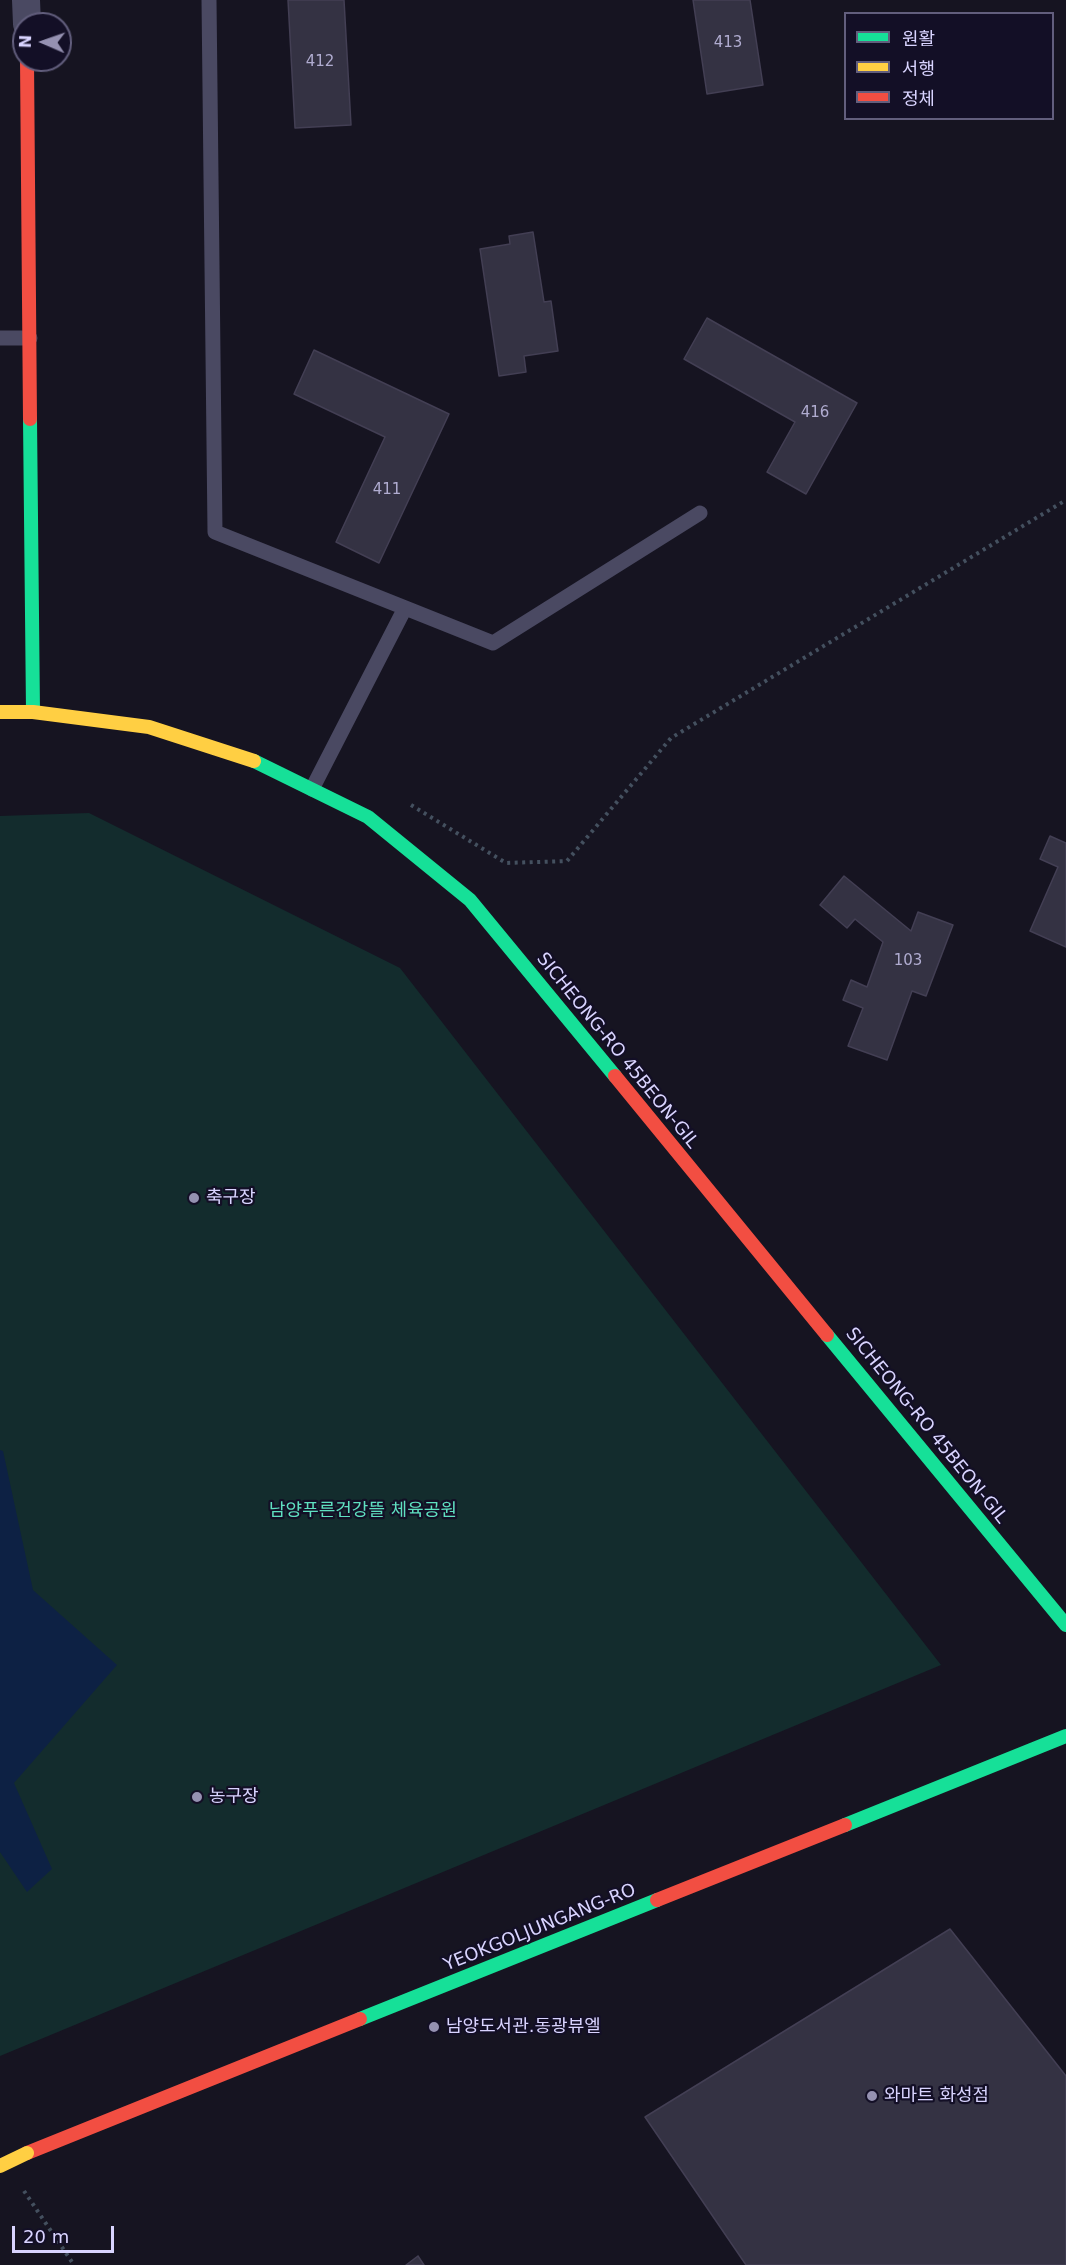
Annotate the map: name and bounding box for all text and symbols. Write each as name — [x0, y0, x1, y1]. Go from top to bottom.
north arrow — [12, 12, 72, 72]
legend — [844, 12, 1054, 120]
text: 원활 — [902, 28, 935, 49]
text: N — [16, 34, 35, 48]
house number: 413 — [714, 34, 742, 52]
house number: 412 — [306, 53, 334, 71]
text: 서행 — [902, 58, 935, 79]
text: 정체 — [902, 88, 935, 109]
house number: 416 — [801, 404, 829, 422]
house number: 411 — [373, 481, 401, 499]
street label: SICHEONG-RO 45BEON-GIL — [531, 949, 703, 1153]
house number: 103 — [894, 952, 922, 970]
place label: 축구장 — [206, 1187, 256, 1209]
marker: 축구장 — [187, 1191, 201, 1205]
street label: SICHEONG-RO 45BEON-GIL — [840, 1324, 1012, 1528]
park label: 남양푸른건강뜰 체육공원 — [269, 1500, 457, 1522]
place label: 농구장 — [209, 1786, 259, 1808]
marker: 농구장 — [190, 1790, 204, 1804]
street label: YEOKGOLJUNGANG-RO — [441, 1880, 639, 1976]
place label: 남양도서관.동광뷰엘 — [446, 2016, 601, 2038]
marker: 남양도서관.동광뷰엘 — [427, 2020, 441, 2034]
place label: 와마트 화성점 — [884, 2085, 989, 2107]
marker: 와마트 화성점 — [865, 2089, 879, 2103]
scale bar — [15, 2214, 117, 2252]
text: 20 m — [23, 2226, 69, 2247]

